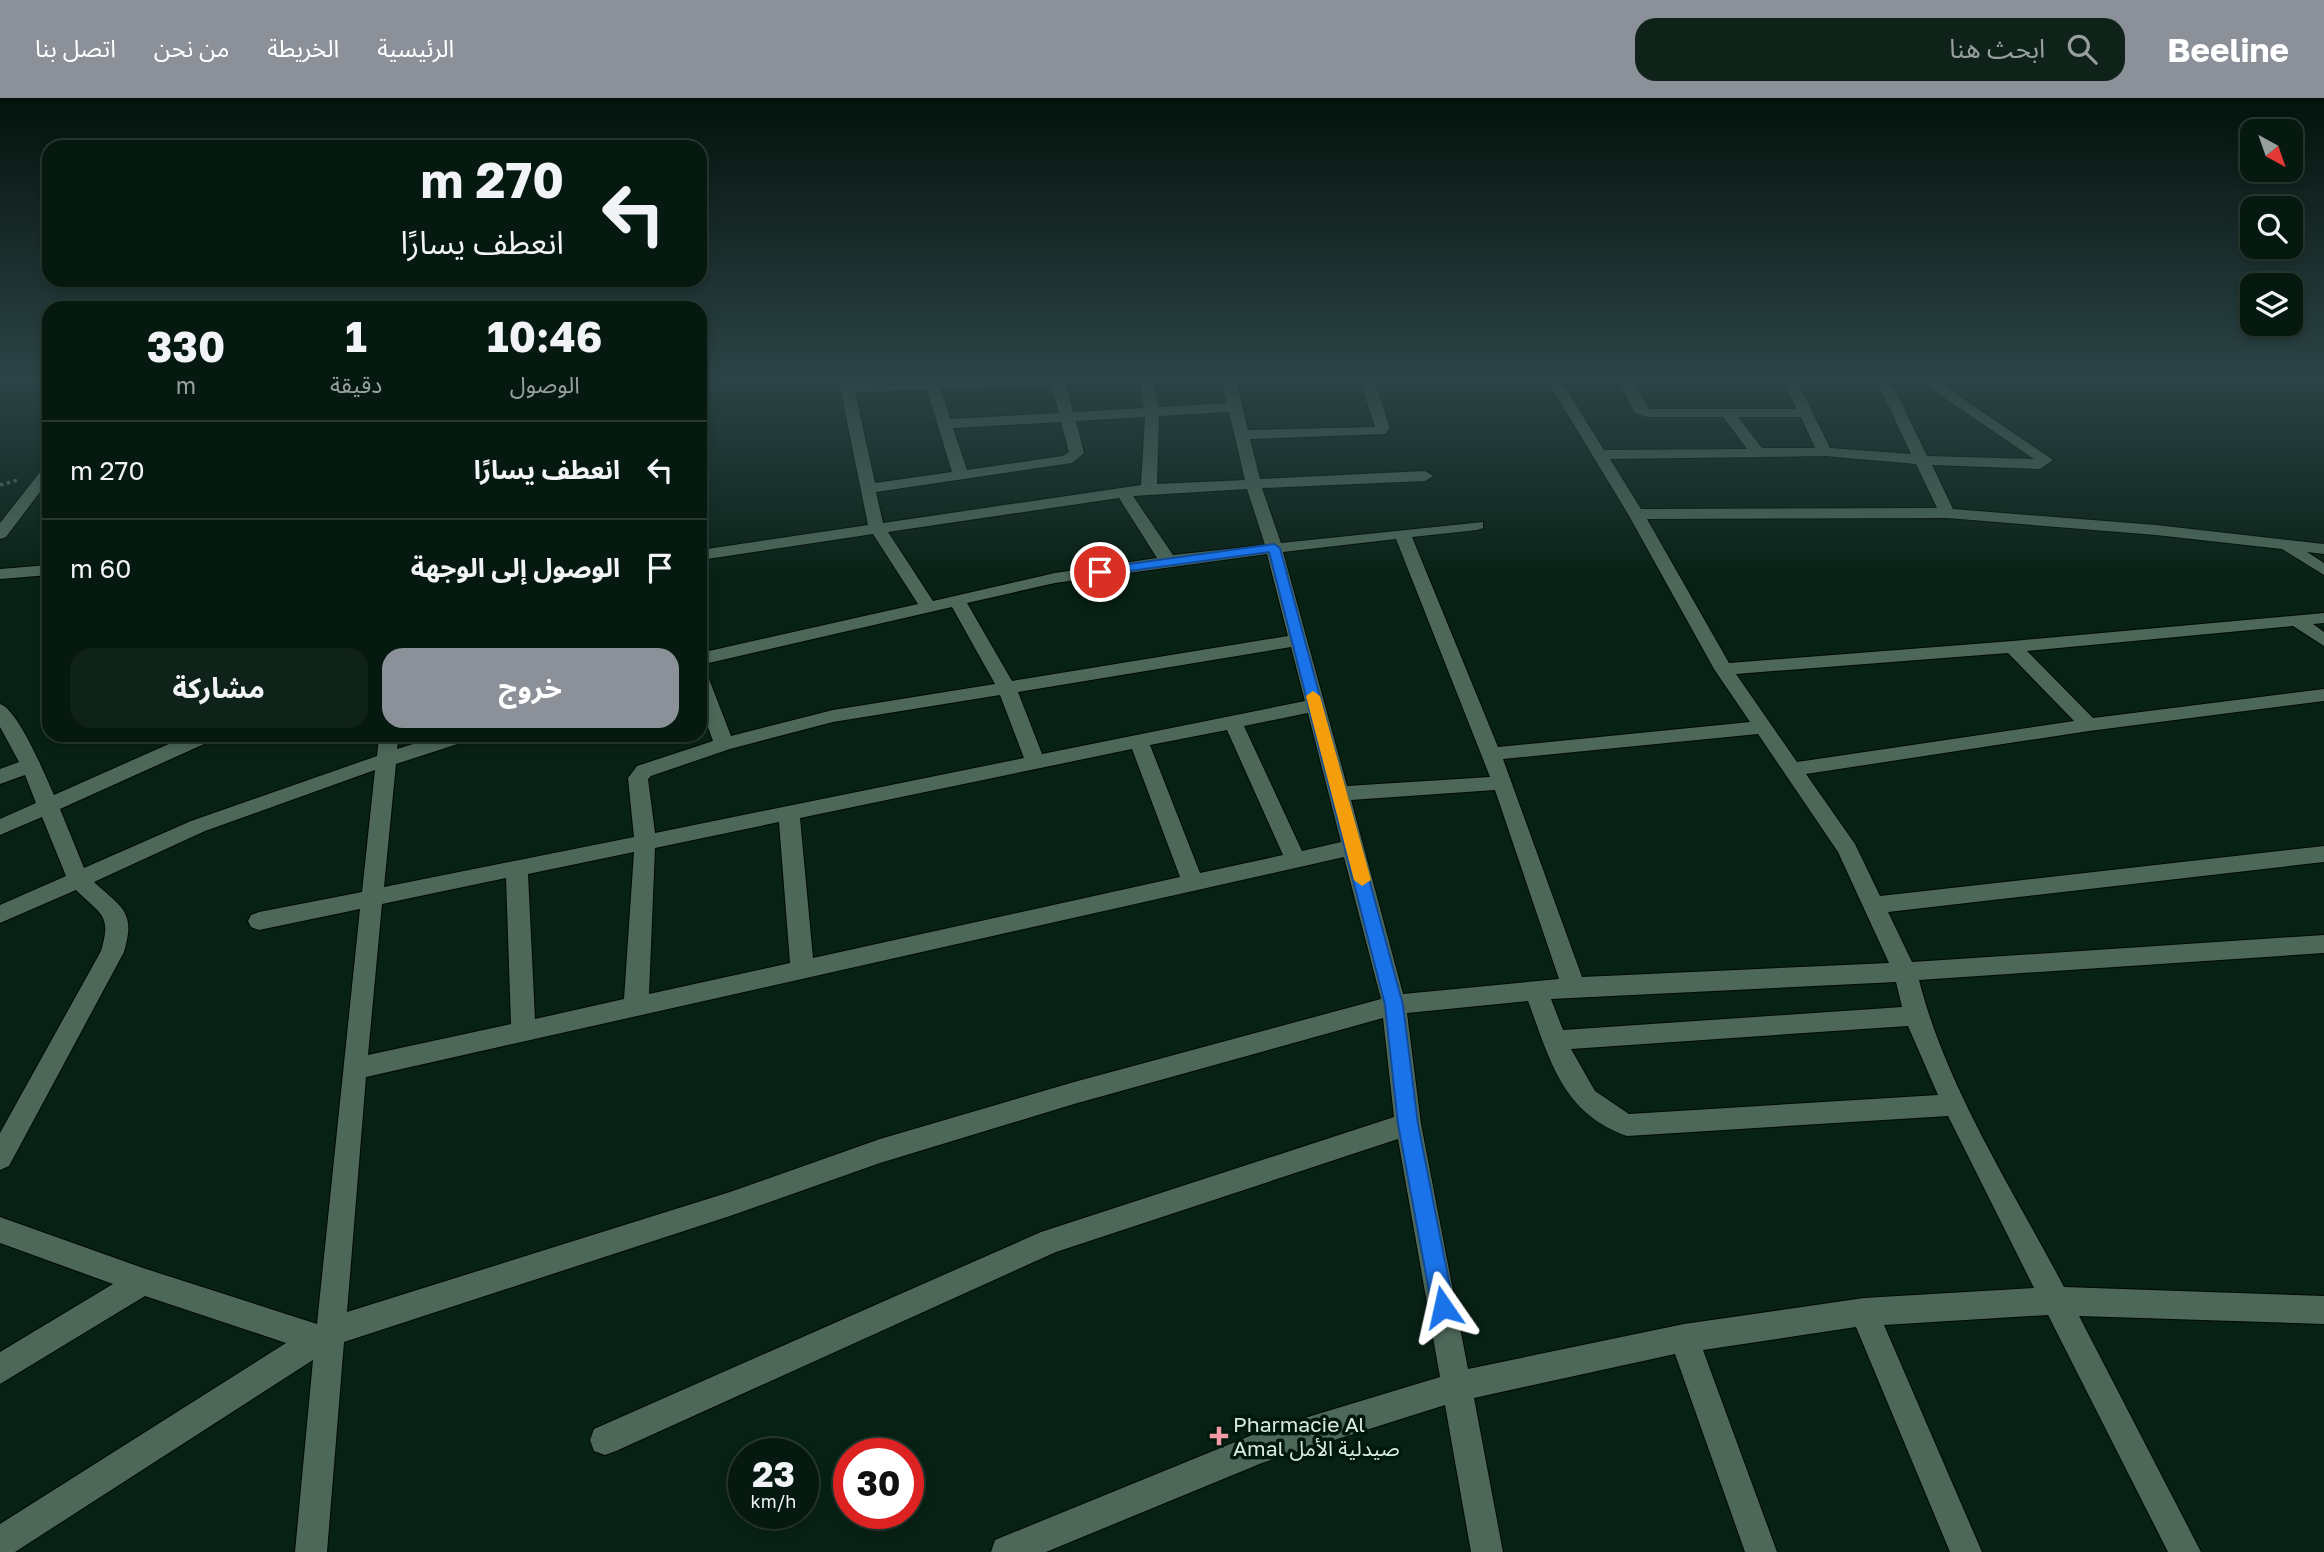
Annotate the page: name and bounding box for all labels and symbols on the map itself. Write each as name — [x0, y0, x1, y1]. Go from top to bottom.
north arrow — [2240, 119, 2303, 182]
pin — [1070, 542, 1130, 602]
position arrow — [1406, 1270, 1480, 1344]
place label: Pharmacie Al Amal صيدلية الأمل — [1233, 1411, 1400, 1461]
marker: Pharmacie Al Amal صيدلية الأمل — [1211, 1428, 1227, 1444]
speed limit sign: 30 — [833, 1438, 924, 1529]

